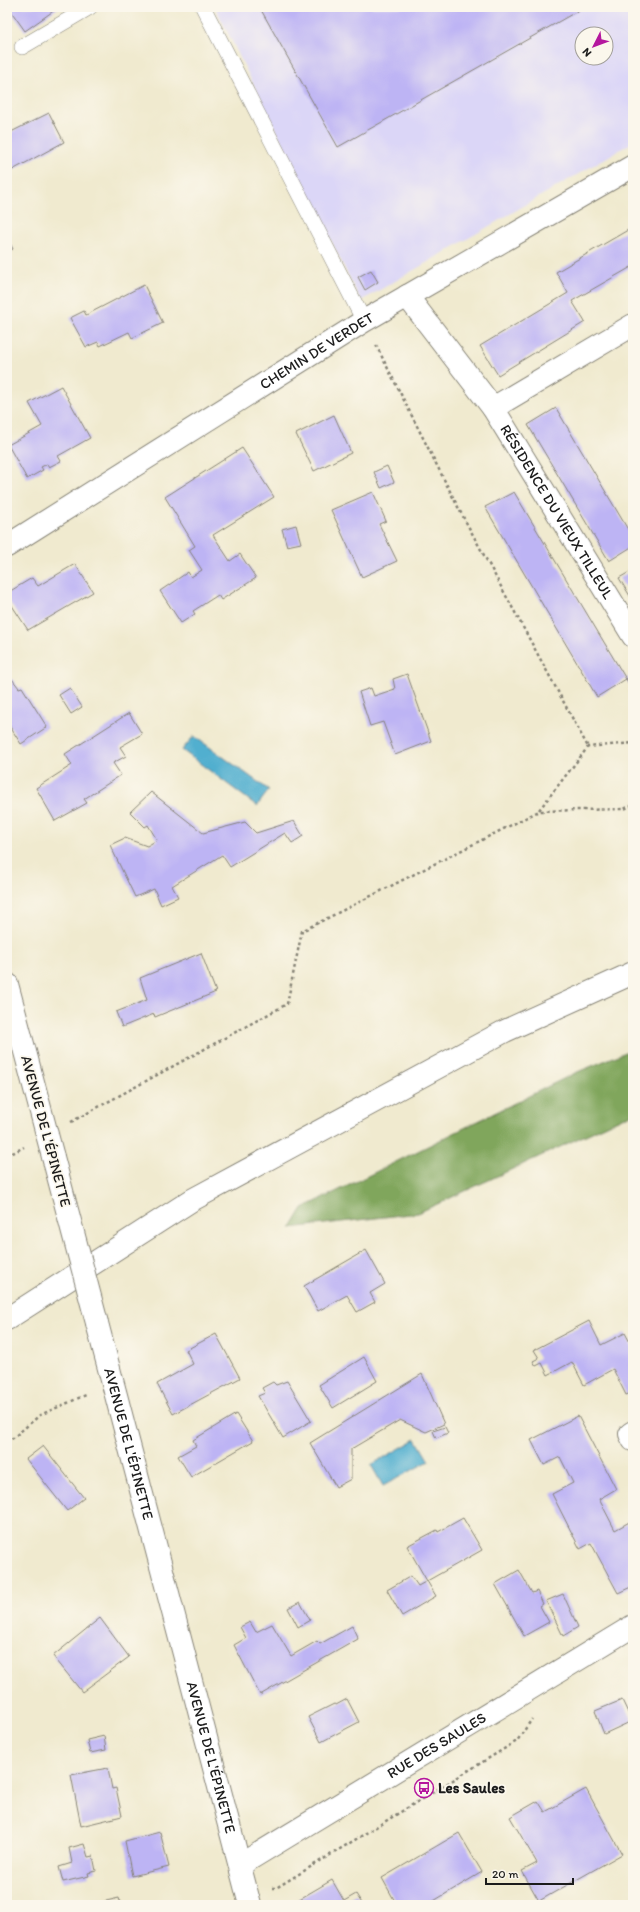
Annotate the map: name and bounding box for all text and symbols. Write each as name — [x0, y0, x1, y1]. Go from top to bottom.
north arrow — [574, 26, 614, 66]
text: N — [580, 45, 594, 59]
street label: CHEMIN DE VERDET — [256, 308, 377, 393]
street label: RÉSIDENCE DU VIEUX TILLEUL — [496, 421, 617, 603]
street label: AVENUE DE L'ÉPINETTE — [17, 1053, 75, 1209]
street label: AVENUE DE L'ÉPINETTE — [100, 1366, 157, 1522]
street label: AVENUE DE L'ÉPINETTE — [183, 1679, 240, 1835]
street label: RUE DES SAULES — [384, 1709, 489, 1782]
bus stop icon: Les Saules — [413, 1777, 435, 1799]
place label: Les Saules — [438, 1779, 505, 1797]
scale bar — [486, 1860, 573, 1886]
text: 20 m — [492, 1867, 519, 1881]

